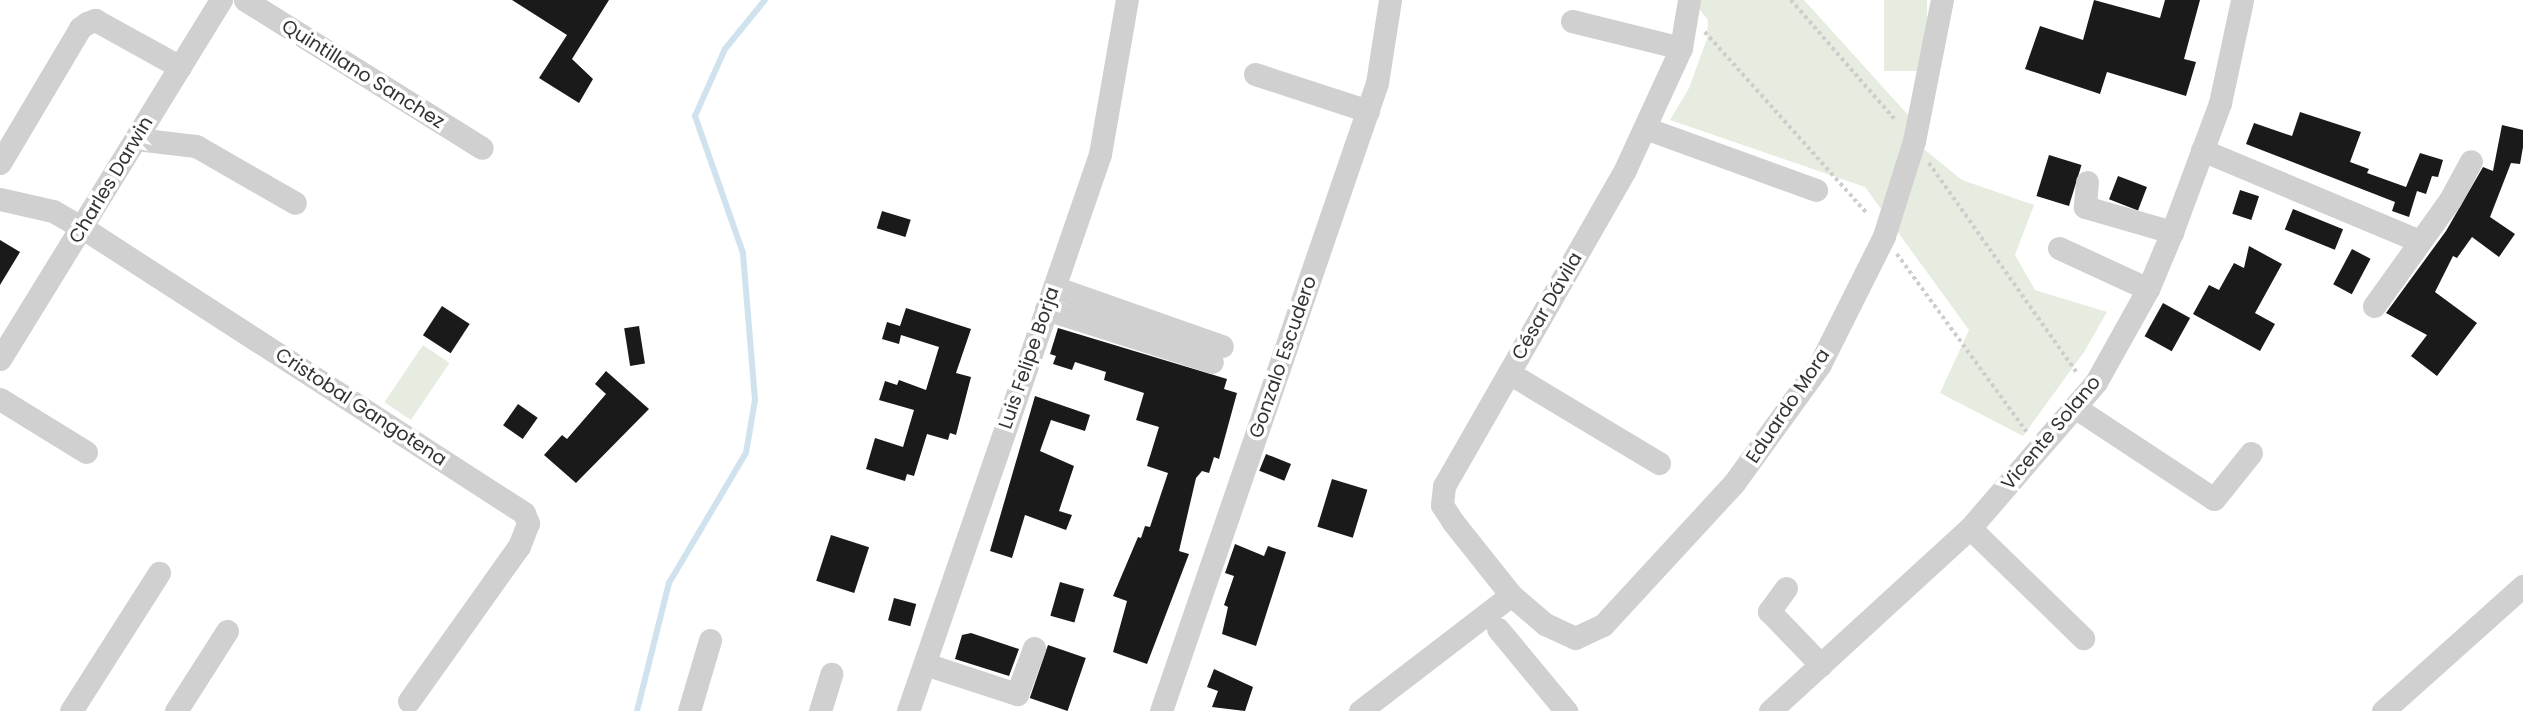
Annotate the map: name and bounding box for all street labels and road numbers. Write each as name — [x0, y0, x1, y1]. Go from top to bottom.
street label: Quintillano Sanchez — [277, 15, 449, 133]
street label: Charles Darwin — [64, 112, 158, 248]
street label: César Dávila — [1507, 248, 1587, 364]
street label: Gonzalo Escudero — [1245, 273, 1321, 441]
street label: Luis Felipe Borja — [994, 284, 1064, 432]
street label: Cristobal Gangotena — [271, 343, 451, 471]
street label: Eduardo Mora — [1741, 344, 1835, 468]
street label: Vicente Solano — [1997, 371, 2105, 495]

